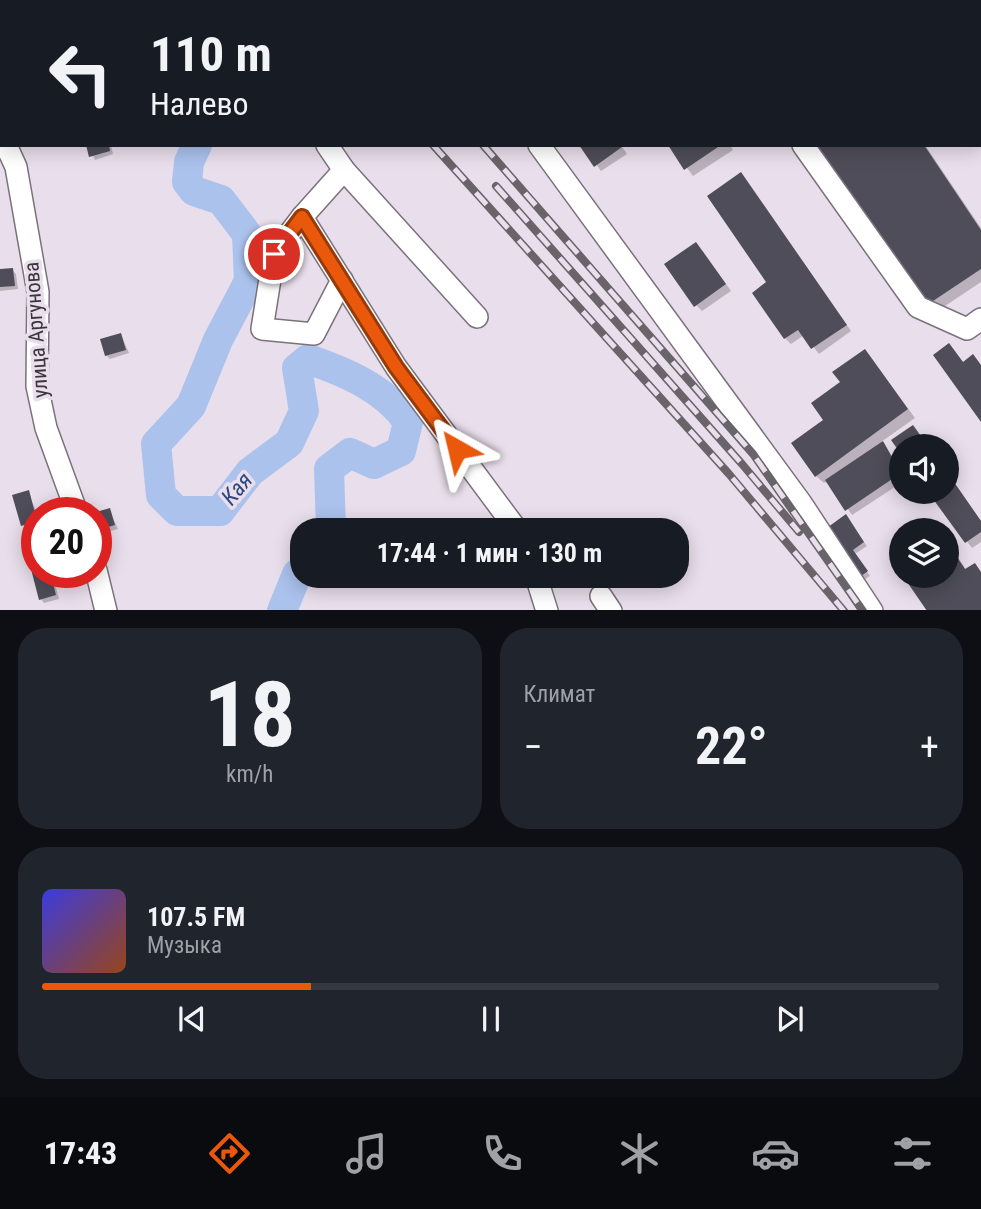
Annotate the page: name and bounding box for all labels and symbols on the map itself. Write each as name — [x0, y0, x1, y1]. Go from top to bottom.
pin — [244, 224, 304, 284]
street label: улица Аргунова — [19, 261, 53, 399]
position arrow — [420, 412, 494, 486]
water label: Кая — [216, 467, 258, 511]
speed limit sign: 20 — [21, 497, 112, 588]

